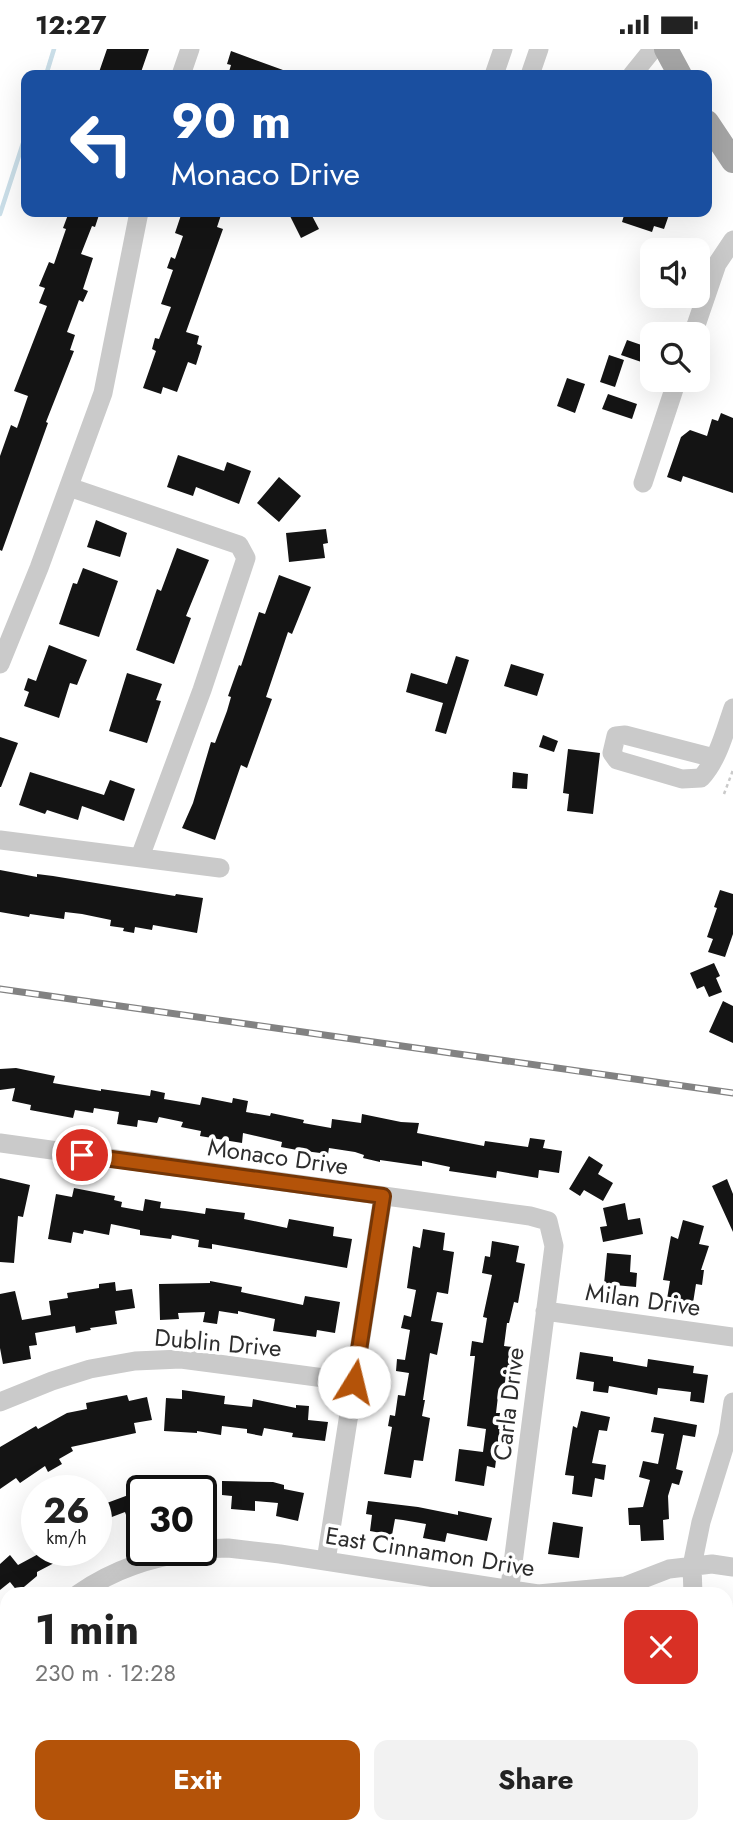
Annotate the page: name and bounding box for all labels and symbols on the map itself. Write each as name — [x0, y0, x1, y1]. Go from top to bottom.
pin — [52, 1125, 112, 1185]
street label: Monaco Drive — [205, 1129, 351, 1184]
street label: Milan Drive — [583, 1274, 703, 1325]
street label: Dublin Drive — [153, 1320, 283, 1365]
position arrow — [317, 1345, 391, 1419]
street label: Carla Drive — [484, 1345, 533, 1463]
speed limit sign: 30 — [126, 1475, 217, 1566]
street label: East Cinnamon Drive — [323, 1518, 537, 1585]

